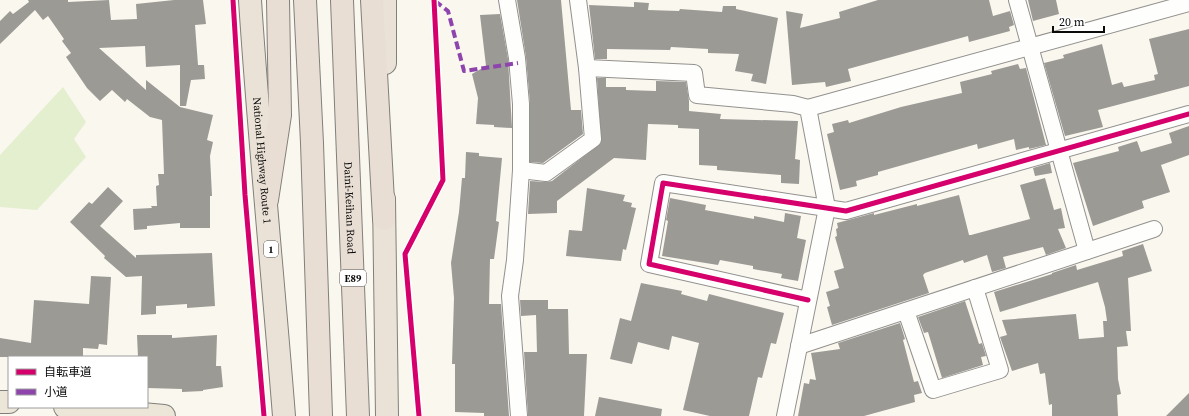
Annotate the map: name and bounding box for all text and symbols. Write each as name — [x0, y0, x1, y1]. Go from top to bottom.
scale bar — [1053, 8, 1104, 34]
text: 20 m — [1059, 14, 1085, 30]
street label: National Highway Route 1 — [249, 97, 275, 225]
street label: Daini-Keihan Road — [340, 161, 359, 255]
road number: 1 — [264, 241, 278, 257]
road number: E89 — [340, 270, 366, 286]
legend — [8, 356, 148, 408]
text: 自転車道 — [44, 364, 92, 380]
text: 小道 — [44, 384, 68, 400]

